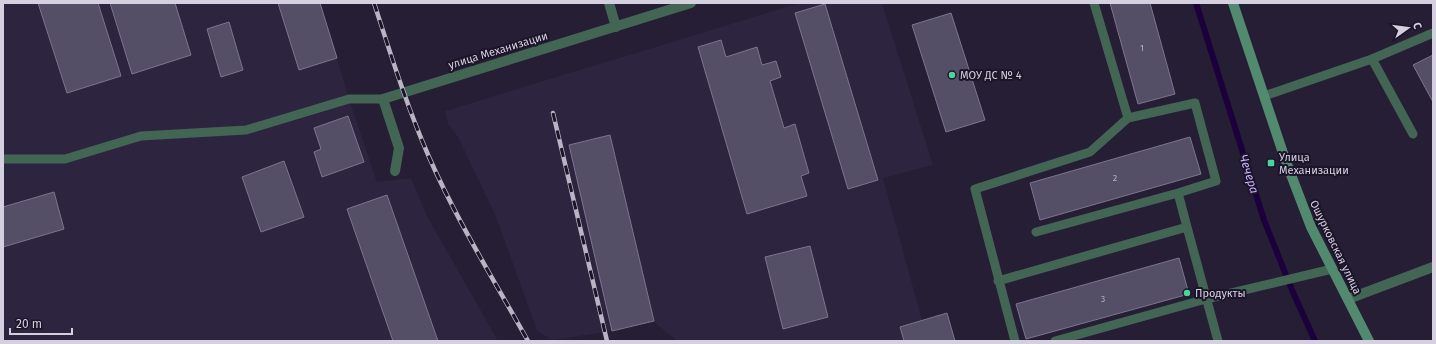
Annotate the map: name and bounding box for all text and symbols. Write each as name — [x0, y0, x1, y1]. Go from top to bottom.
north arrow — [1388, 8, 1428, 48]
text: С — [1410, 21, 1424, 31]
street label: улица Механизации — [447, 29, 549, 72]
house number: 1 — [1140, 43, 1144, 53]
place label: МОУ ДС № 4 — [960, 69, 1022, 82]
marker: МОУ ДС № 4 — [947, 70, 957, 80]
place label: Улица Механизации — [1279, 151, 1349, 177]
water label: Чечера — [1236, 153, 1262, 195]
marker: Улица Механизации — [1266, 158, 1276, 168]
house number: 2 — [1113, 173, 1117, 183]
street label: Ошурковская улица — [1307, 198, 1364, 296]
place label: Продукты — [1195, 287, 1246, 300]
marker: Продукты — [1182, 288, 1192, 298]
house number: 3 — [1101, 294, 1105, 304]
scale bar — [10, 310, 72, 336]
text: 20 m — [16, 317, 42, 331]

